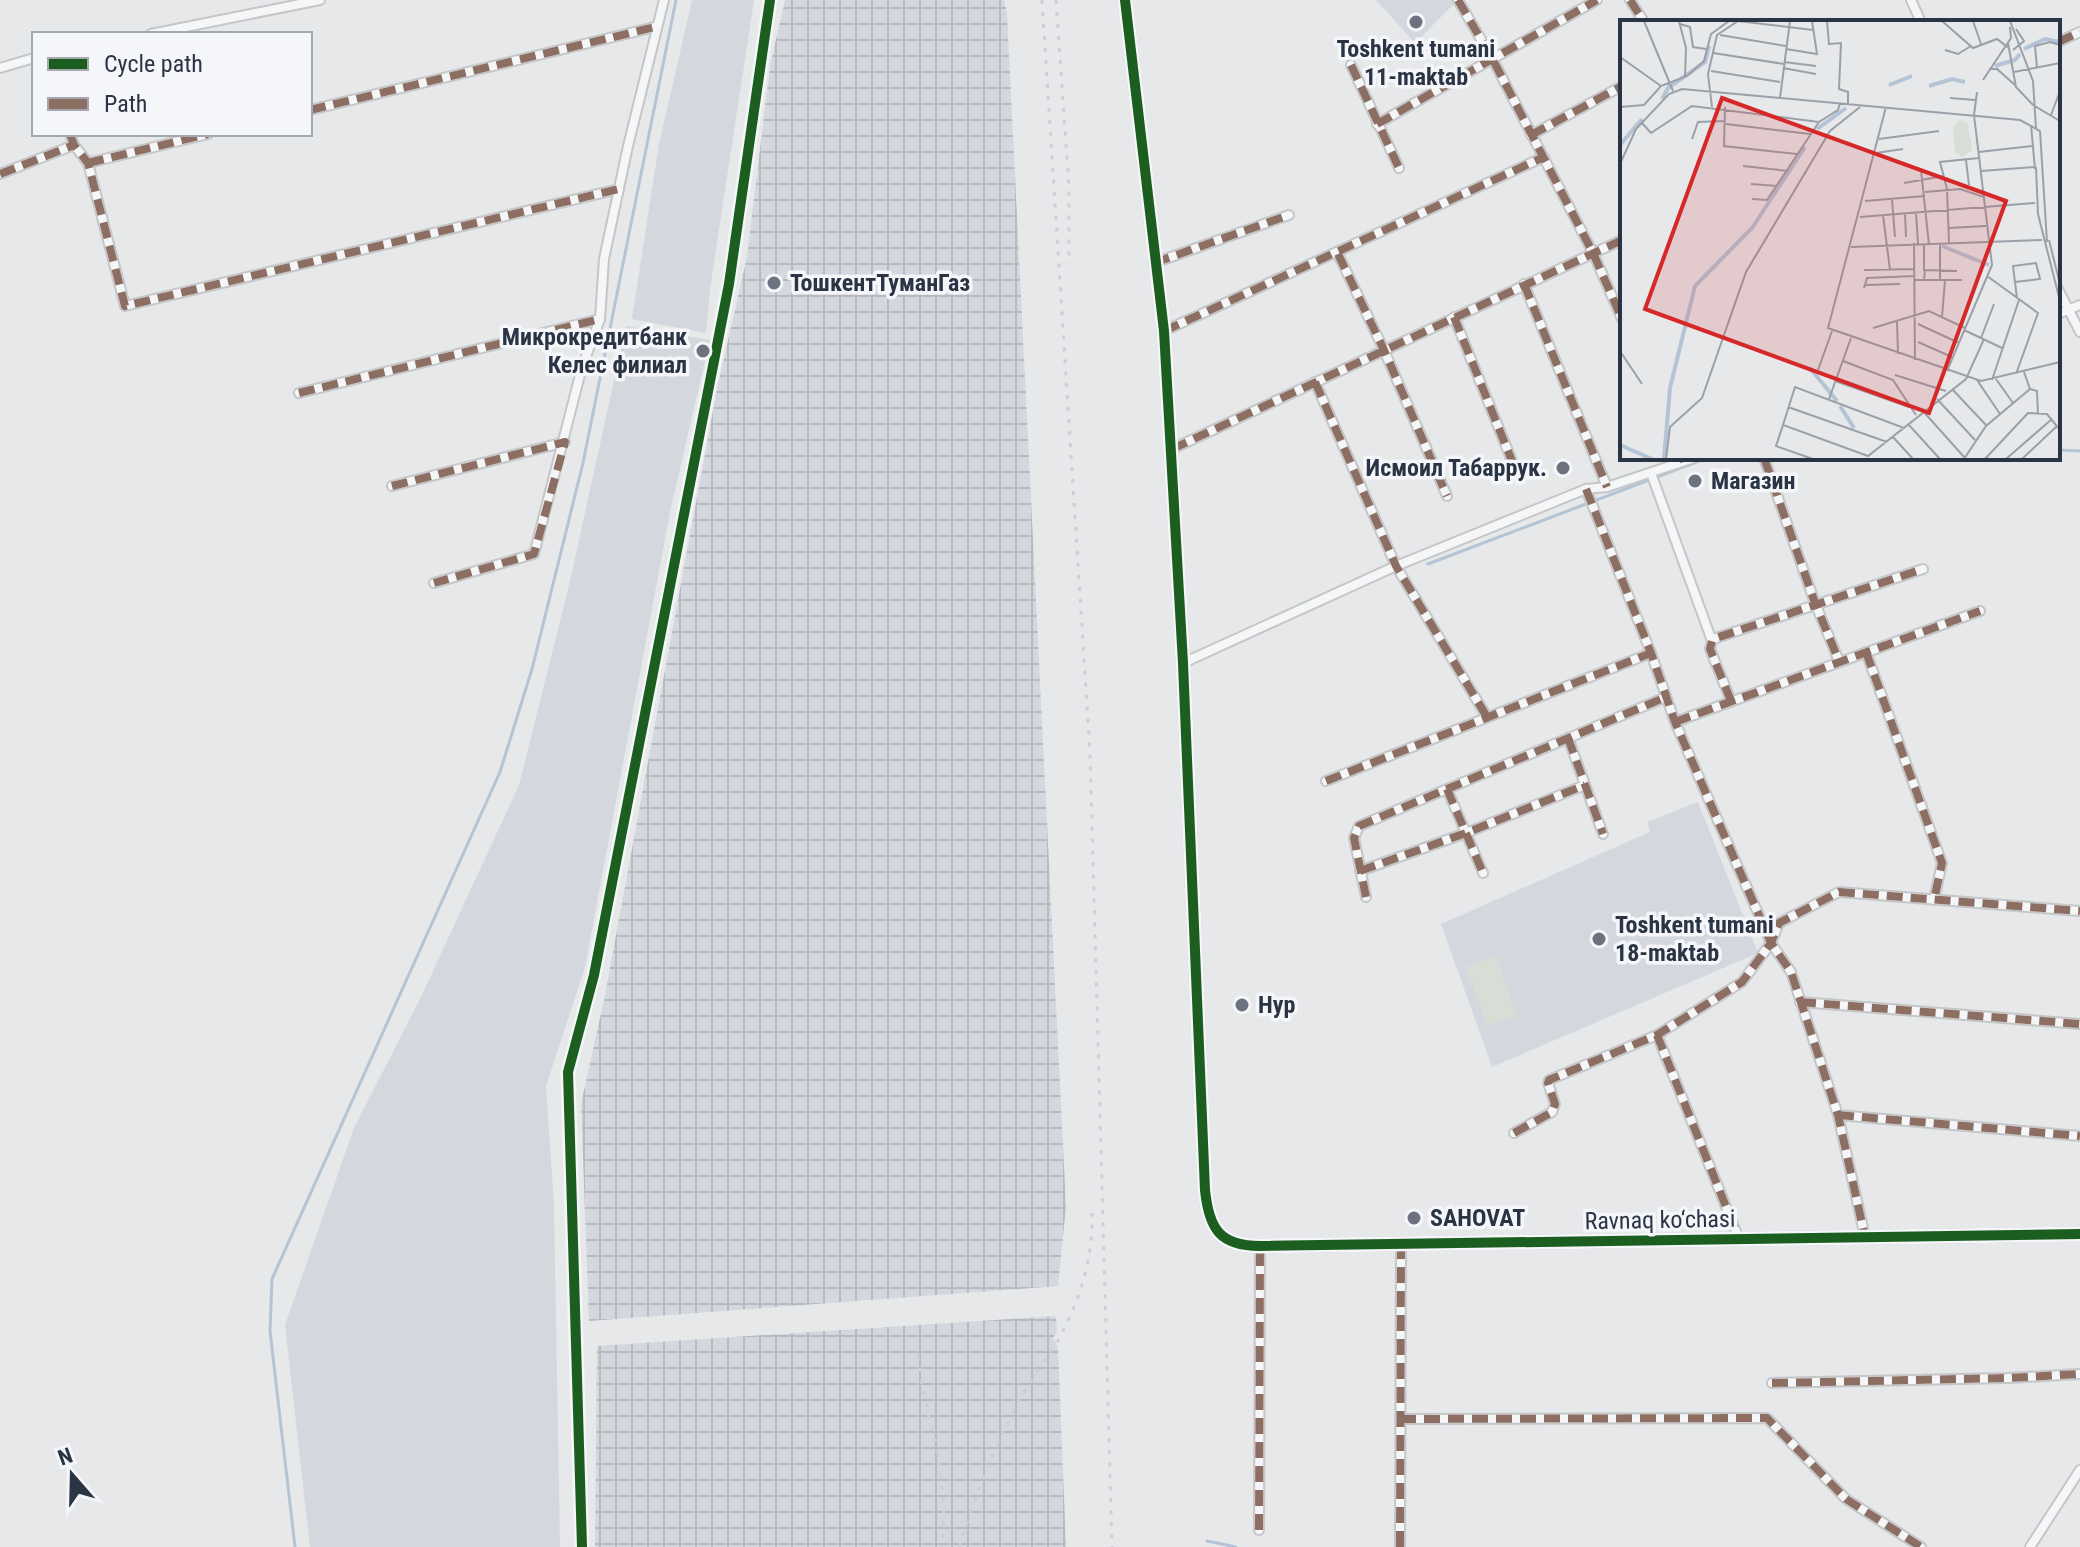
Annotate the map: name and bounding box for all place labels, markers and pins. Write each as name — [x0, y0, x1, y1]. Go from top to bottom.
marker: Toshkent tumani 11-maktab — [1407, 13, 1425, 31]
place label: Toshkent tumani 11-maktab — [1337, 35, 1495, 91]
place label: ТошкентТуманГаз — [790, 269, 970, 297]
marker: ТошкентТуманГаз — [765, 274, 783, 292]
place label: Микрокредитбанк Келес филиал — [502, 323, 687, 379]
marker: Микрокредитбанк Келес филиал — [694, 342, 712, 360]
place label: Исмоил Табаррук. — [1366, 454, 1547, 482]
marker: Исмоил Табаррук. — [1554, 459, 1572, 477]
place label: Магазин — [1711, 467, 1796, 495]
marker: Магазин — [1686, 472, 1704, 490]
place label: Toshkent tumani 18-maktab — [1615, 911, 1774, 967]
marker: Toshkent tumani 18-maktab — [1590, 930, 1608, 948]
place label: Нур — [1258, 991, 1295, 1019]
marker: Нур — [1233, 996, 1251, 1014]
place label: SAHOVAT — [1430, 1204, 1525, 1232]
marker: SAHOVAT — [1405, 1209, 1423, 1227]

